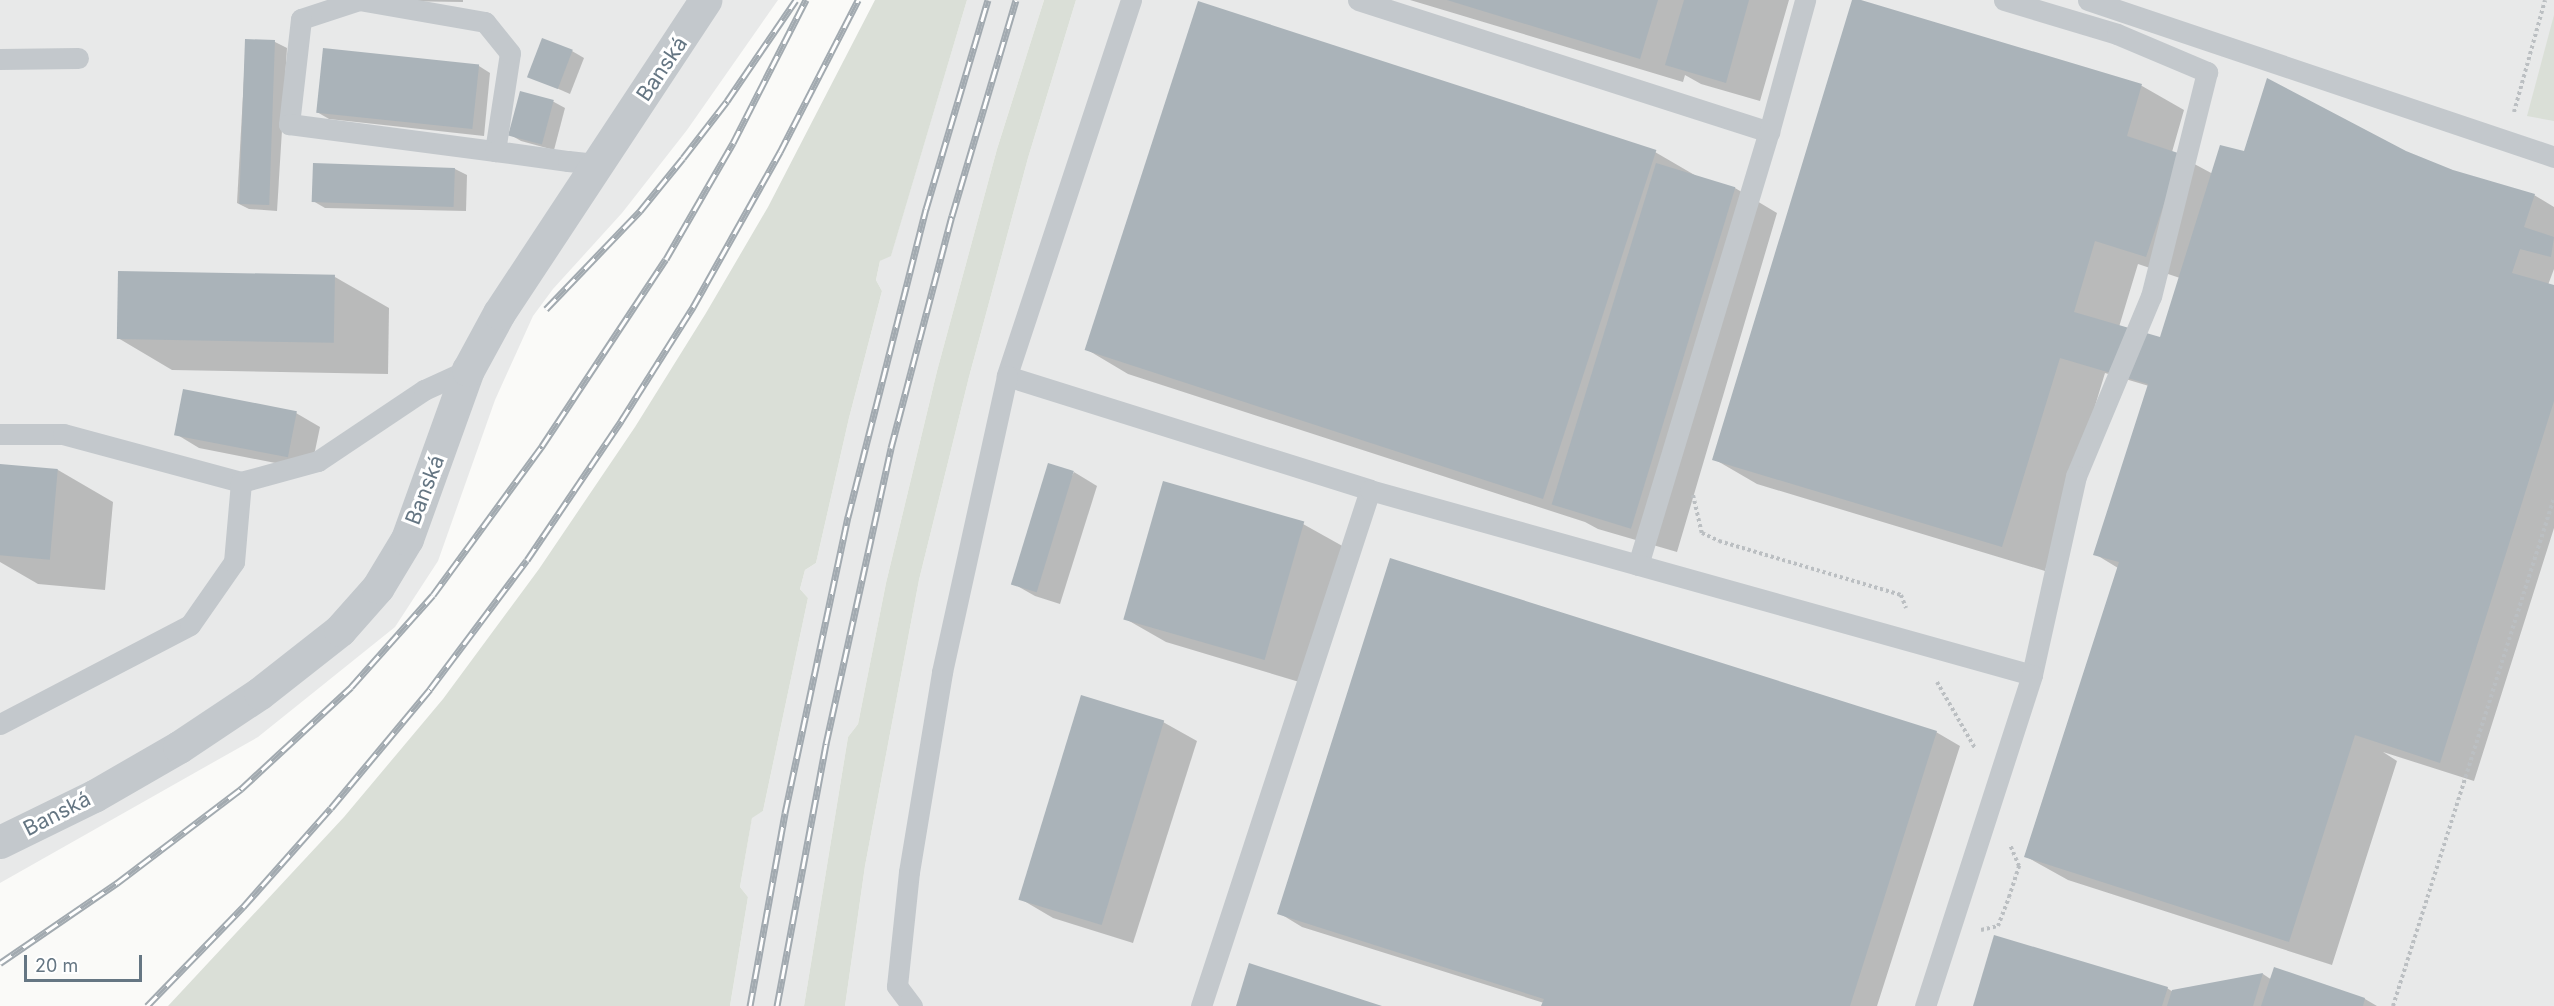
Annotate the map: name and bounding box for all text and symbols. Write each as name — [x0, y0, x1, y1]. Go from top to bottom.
street label: Banská — [631, 32, 693, 106]
street label: Banská — [400, 452, 450, 528]
street label: Banská — [19, 786, 95, 842]
scale bar — [27, 943, 146, 981]
text: 20 m — [35, 955, 78, 976]

